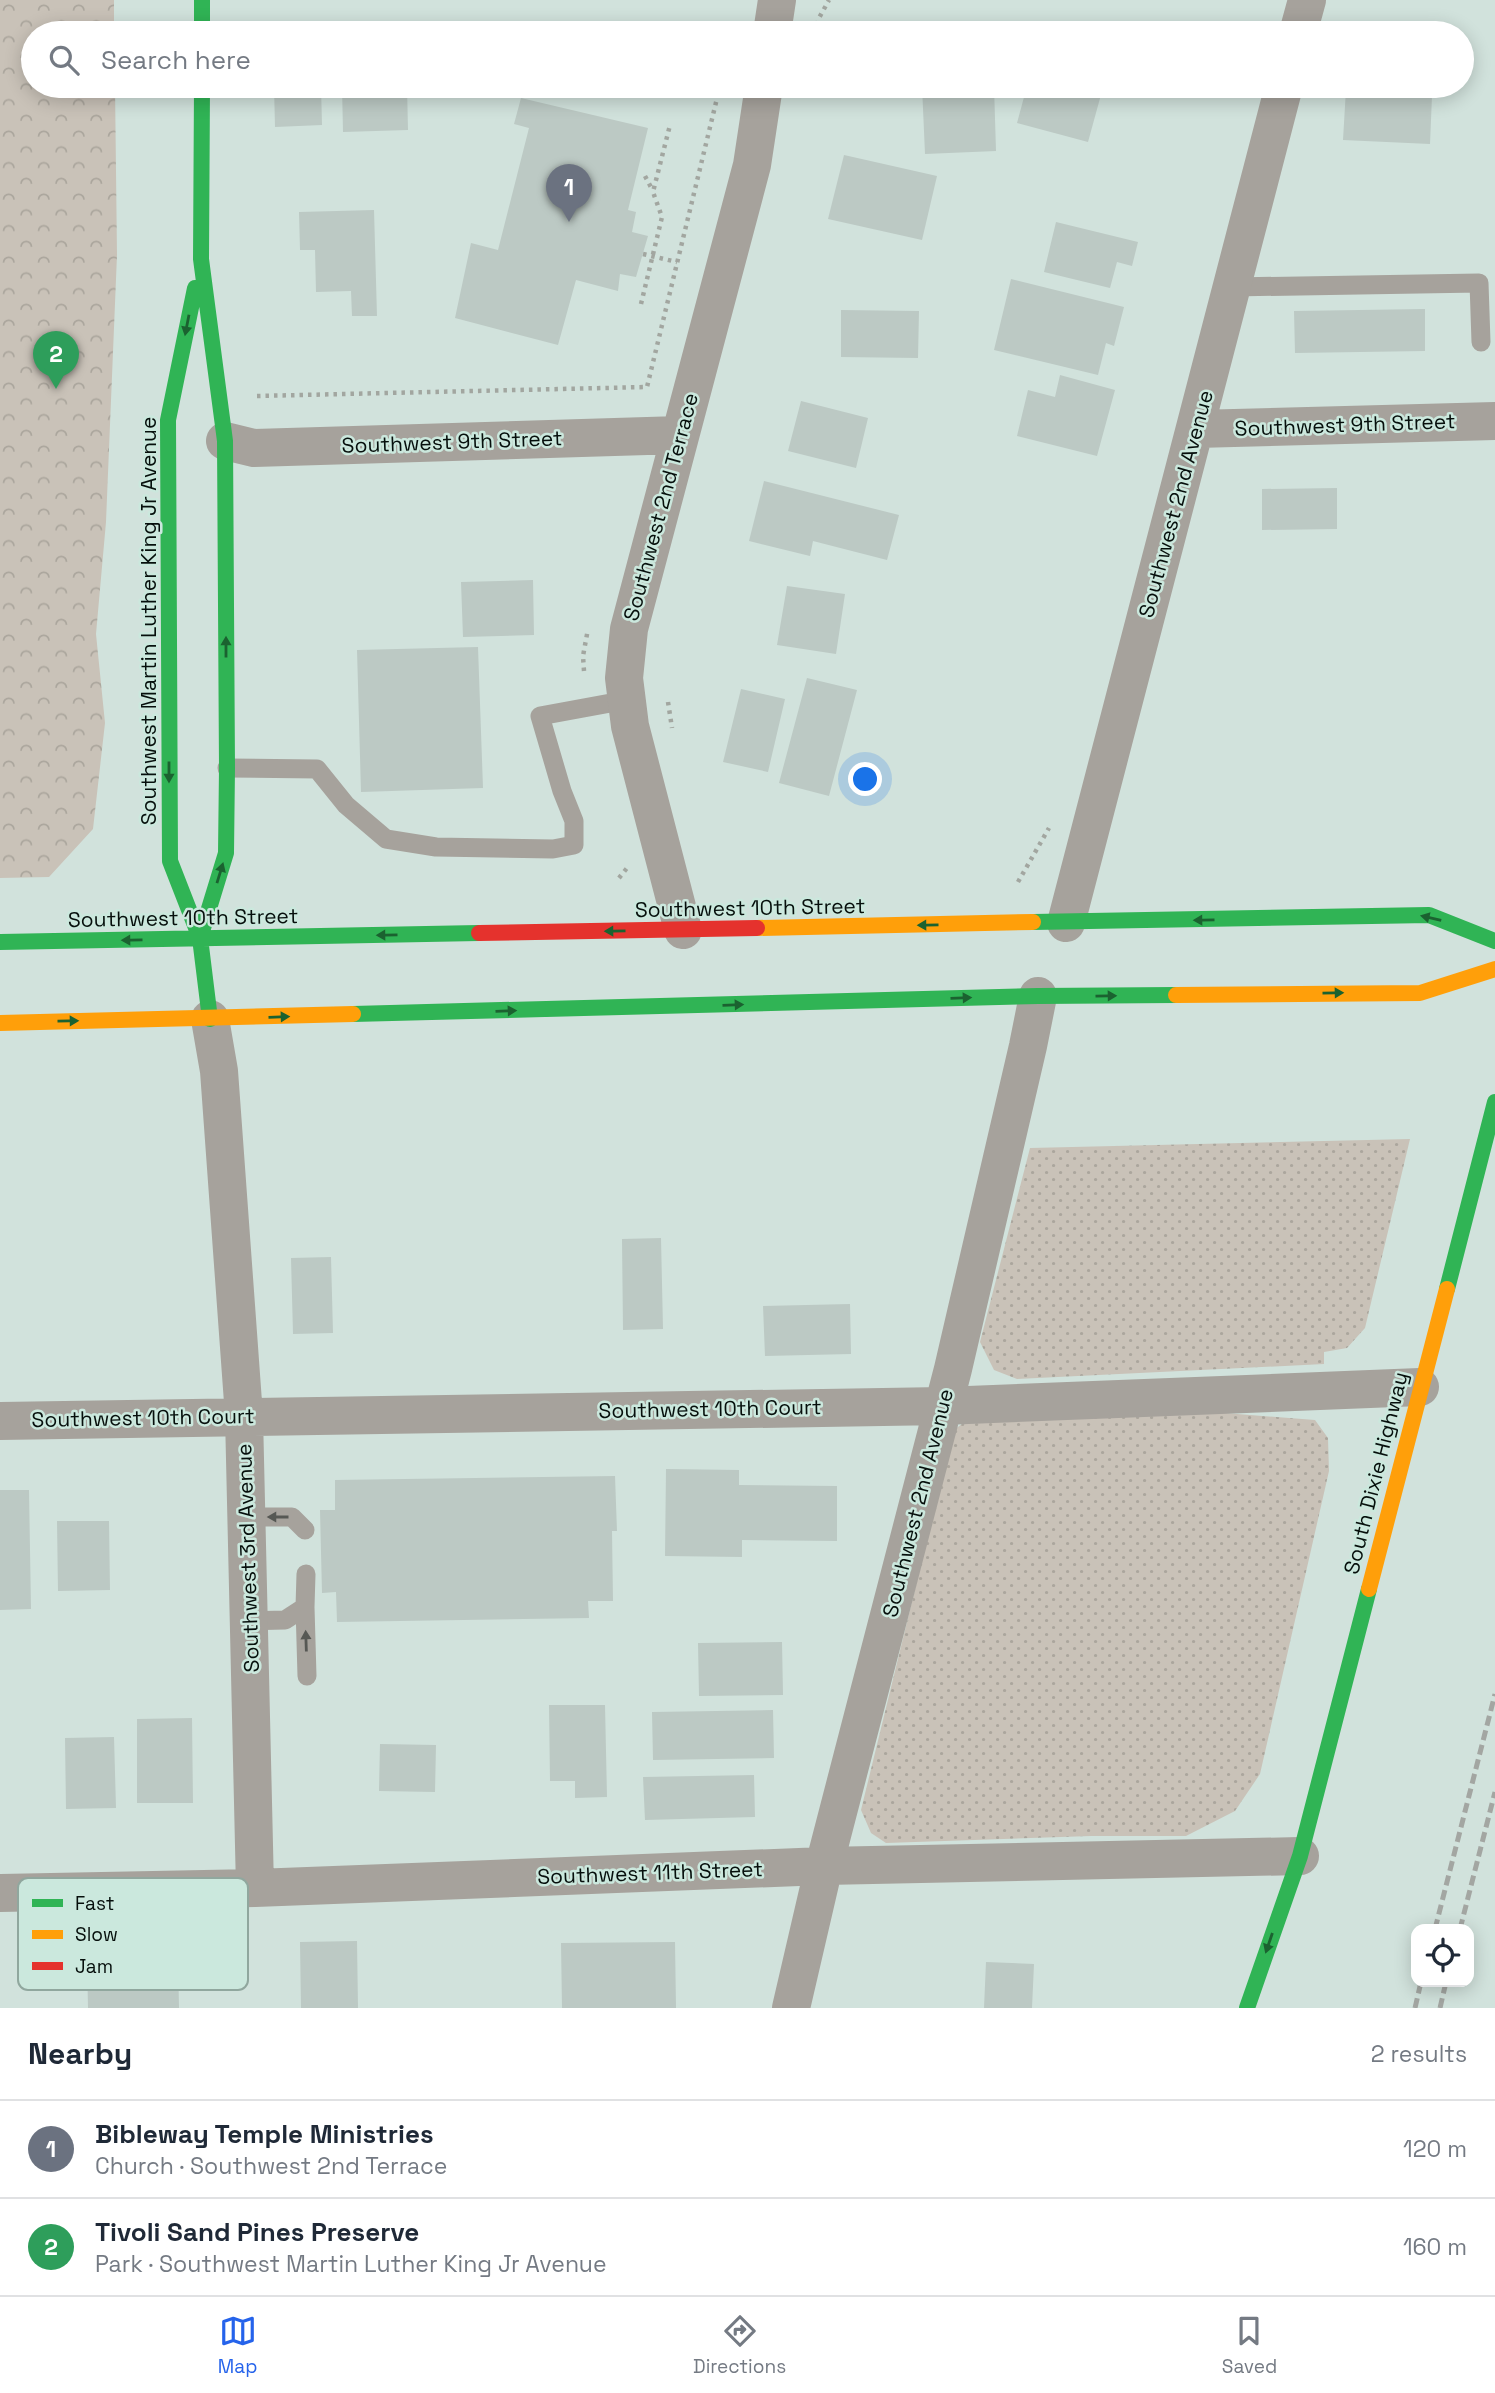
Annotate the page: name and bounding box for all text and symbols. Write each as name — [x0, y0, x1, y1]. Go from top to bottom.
search box — [21, 21, 1474, 98]
icon: search — [45, 41, 83, 79]
text: Search here — [101, 43, 251, 77]
pin: 1 — [546, 164, 592, 222]
one-way arrow — [182, 314, 193, 336]
pin: 2 — [33, 331, 79, 389]
street label: Southwest 2nd Avenue — [1132, 387, 1219, 621]
street label: Southwest 2nd Terrace — [617, 390, 704, 624]
street label: Southwest 9th Street — [1234, 407, 1456, 442]
street label: Southwest Martin Luther King Jr Avenue — [135, 417, 162, 825]
street label: Southwest 9th Street — [341, 424, 563, 459]
one-way arrow — [220, 635, 232, 657]
one-way arrow — [163, 761, 175, 783]
your location — [848, 762, 882, 796]
one-way arrow — [215, 862, 225, 883]
street label: Southwest 10th Street — [635, 892, 865, 923]
street label: Southwest 10th Street — [68, 902, 298, 933]
one-way arrow — [1420, 912, 1442, 923]
one-way arrow — [1193, 914, 1215, 925]
one-way arrow — [917, 920, 939, 931]
one-way arrow — [603, 925, 625, 937]
one-way arrow — [376, 929, 398, 941]
one-way arrow — [120, 934, 142, 946]
one-way arrow — [1323, 988, 1345, 999]
one-way arrow — [1095, 990, 1117, 1001]
one-way arrow — [950, 993, 972, 1004]
one-way arrow — [723, 999, 745, 1010]
one-way arrow — [495, 1005, 517, 1016]
one-way arrow — [268, 1011, 290, 1023]
one-way arrow — [57, 1016, 79, 1027]
street label: South Dixie Highway — [1337, 1369, 1414, 1577]
street label: Southwest 2nd Avenue — [876, 1386, 959, 1620]
street label: Southwest 10th Court — [598, 1393, 822, 1424]
street label: Southwest 10th Court — [31, 1402, 255, 1433]
street label: Southwest 3rd Avenue — [230, 1443, 265, 1673]
one-way arrow — [267, 1511, 289, 1523]
one-way arrow — [300, 1630, 311, 1652]
street label: Southwest 11th Street — [537, 1855, 763, 1890]
legend — [18, 1878, 248, 1990]
text: Fast — [75, 1891, 115, 1916]
text: Slow — [75, 1922, 118, 1947]
map controls — [1411, 1924, 1474, 1987]
button: locate — [1411, 1924, 1474, 1987]
one-way arrow — [1263, 1933, 1274, 1954]
text: Jam — [75, 1954, 113, 1979]
text: Nearby — [28, 2034, 132, 2073]
text: 2 results — [1371, 2039, 1467, 2069]
text: Bibleway Temple Ministries — [95, 2117, 434, 2151]
text: 1 — [46, 2134, 56, 2164]
text: 120 m — [1403, 2134, 1467, 2164]
text: Church · Southwest 2nd Terrace — [95, 2151, 447, 2181]
text: Tivoli Sand Pines Preserve — [95, 2215, 419, 2249]
text: 2 — [44, 2232, 58, 2262]
text: 160 m — [1403, 2232, 1467, 2262]
text: Park · Southwest Martin Luther King Jr Avenue — [95, 2249, 607, 2279]
tab: Map — [218, 2312, 257, 2379]
tab: Directions — [693, 2312, 786, 2379]
tab: Saved — [1222, 2312, 1277, 2379]

